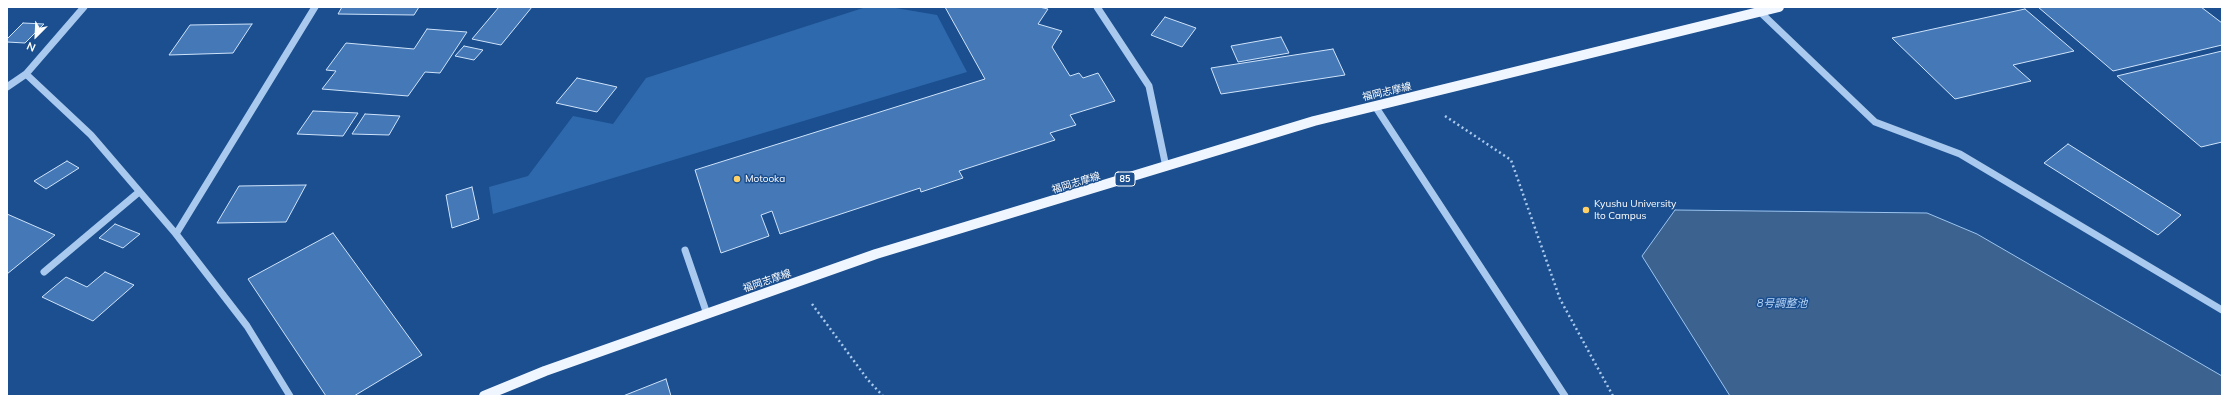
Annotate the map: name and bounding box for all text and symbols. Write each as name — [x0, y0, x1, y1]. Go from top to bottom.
north arrow — [16, 16, 56, 56]
text: N — [24, 39, 38, 55]
street label: 福岡志摩線 — [1361, 81, 1413, 103]
street label: 福岡志摩線 — [1050, 170, 1102, 196]
road number: 85 — [1115, 172, 1135, 186]
place label: Motooka — [745, 173, 785, 185]
marker: Motooka — [732, 174, 742, 184]
place label: Kyushu University Ito Campus — [1594, 198, 1676, 222]
marker: Kyushu University Ito Campus — [1581, 205, 1591, 215]
street label: 福岡志摩線 — [741, 267, 793, 295]
water label: 8号調整池 — [1757, 297, 1807, 311]

